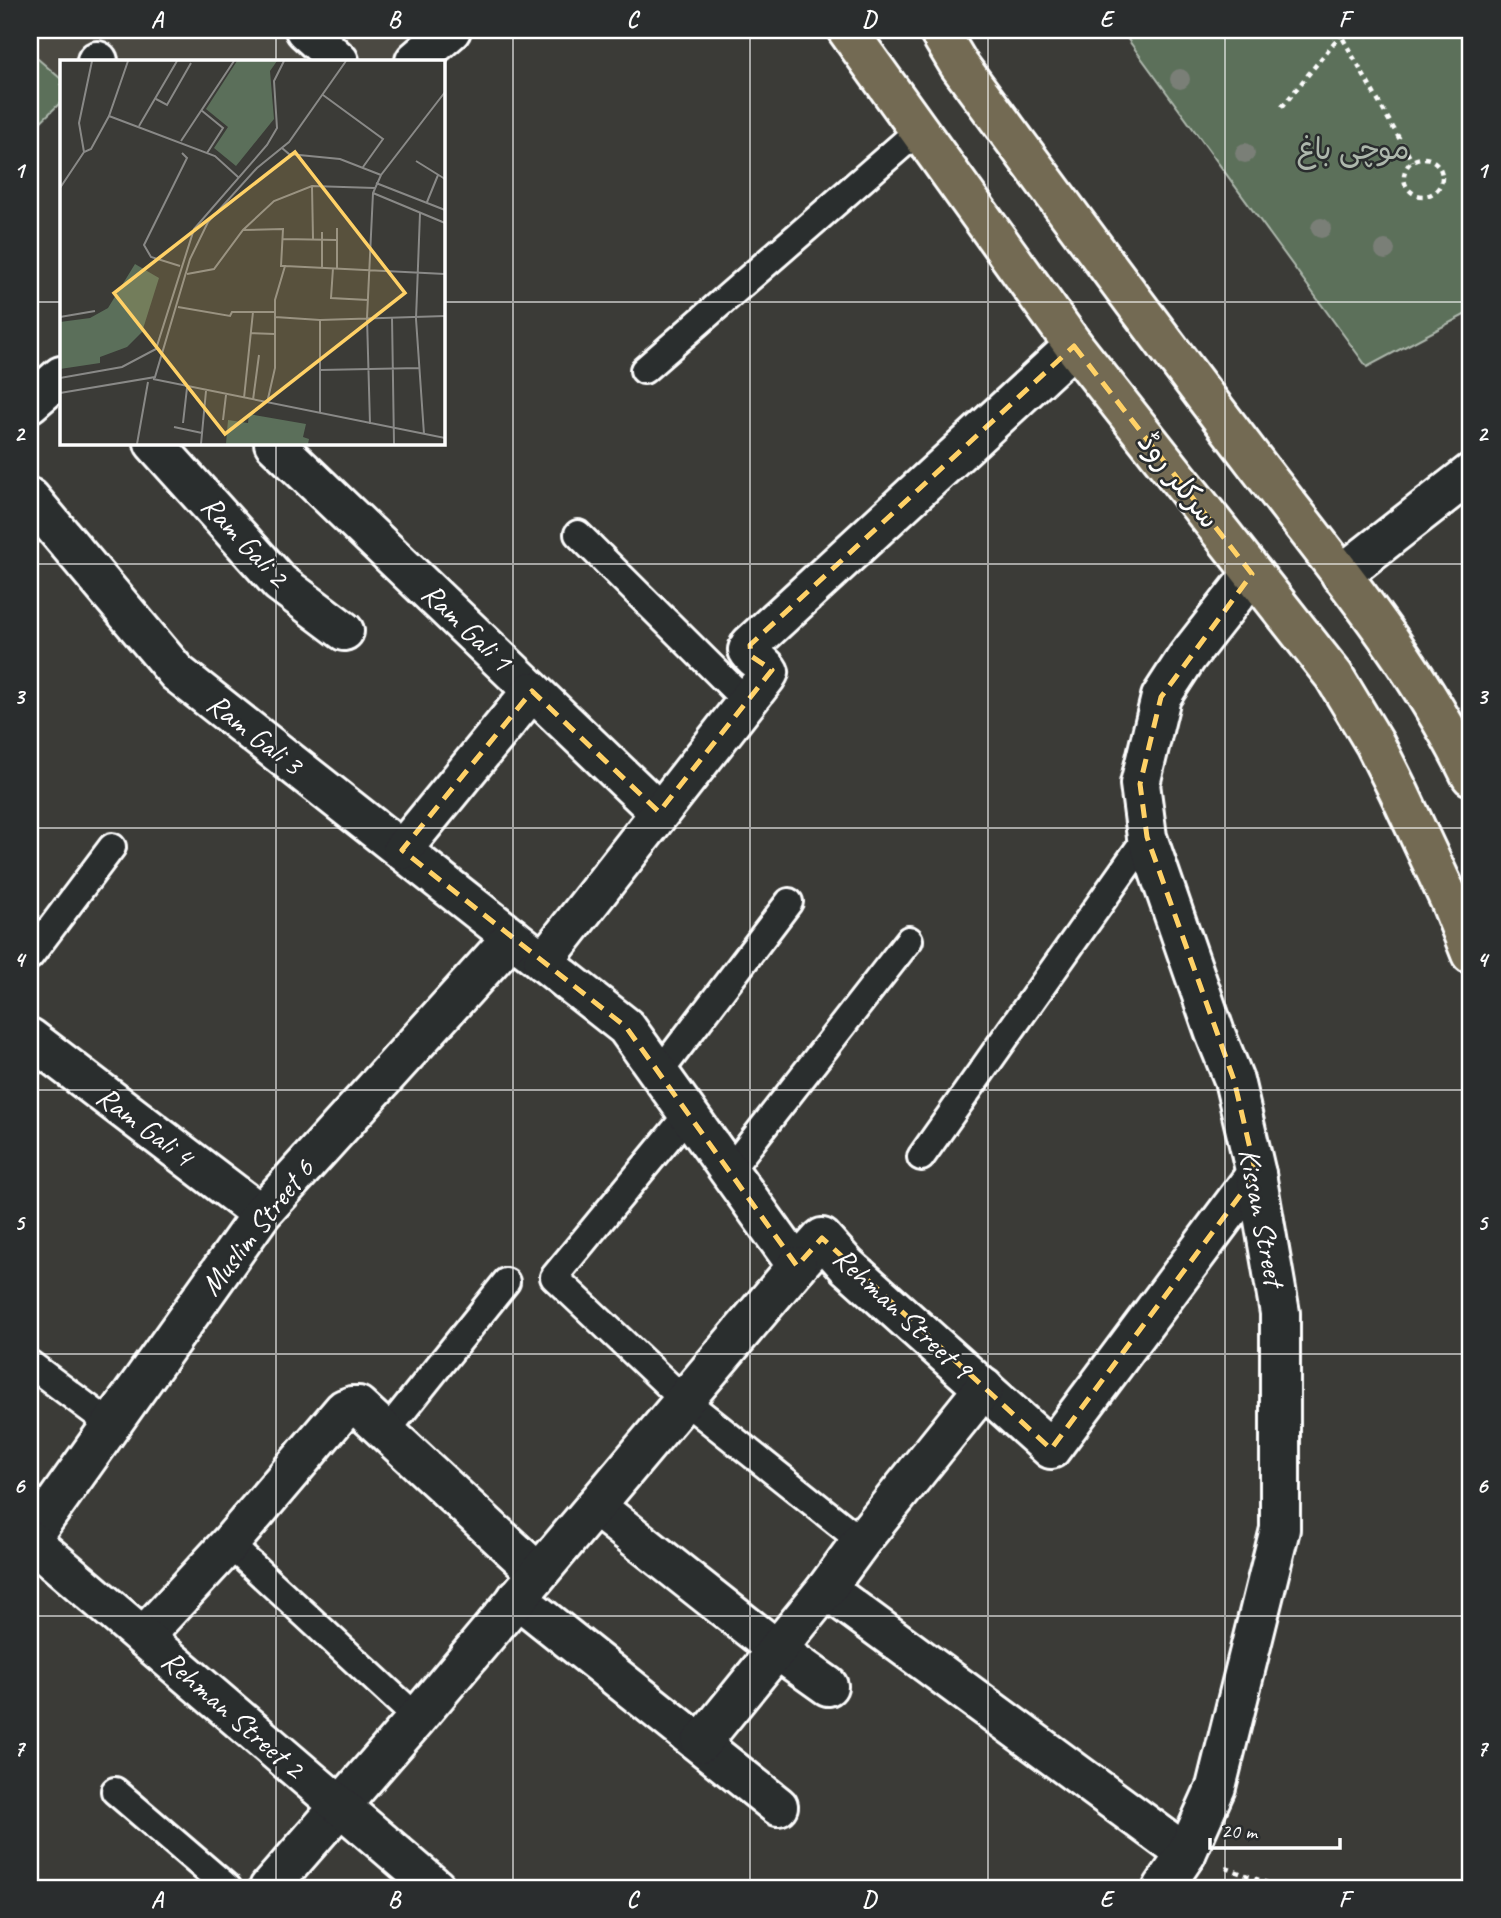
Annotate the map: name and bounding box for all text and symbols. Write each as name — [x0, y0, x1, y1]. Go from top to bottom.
text: A — [151, 5, 165, 34]
text: B — [388, 5, 402, 34]
text: C — [627, 5, 641, 34]
text: D — [862, 5, 878, 34]
text: E — [1100, 5, 1116, 34]
text: F — [1339, 5, 1355, 34]
inset map — [60, 60, 444, 444]
park label: موچی باغ — [1297, 130, 1409, 170]
text: 1 — [14, 156, 27, 185]
text: 1 — [1477, 156, 1490, 185]
text: 2 — [14, 419, 27, 448]
text: 2 — [1477, 419, 1490, 448]
street label: سرکلر روڈ — [1129, 424, 1229, 536]
street label: Ram Gali 2 — [193, 487, 299, 597]
street label: Ram Gali 1 — [414, 575, 521, 680]
text: 3 — [14, 682, 27, 711]
text: 3 — [1477, 682, 1490, 711]
street label: Ram Gali 3 — [199, 685, 313, 785]
text: 4 — [14, 945, 27, 974]
text: 4 — [1477, 945, 1490, 974]
street label: Ram Gali 4 — [89, 1077, 203, 1176]
street label: Kissan Street — [1230, 1145, 1295, 1293]
street label: Muslim Street 6 — [192, 1150, 323, 1303]
text: 5 — [14, 1208, 26, 1237]
text: 5 — [1477, 1208, 1489, 1237]
street label: Rehman Street 9 — [825, 1239, 982, 1389]
text: 6 — [14, 1471, 27, 1500]
text: 6 — [1477, 1471, 1490, 1500]
street label: Rehman Street 2 — [154, 1642, 314, 1788]
text: 7 — [14, 1734, 27, 1763]
text: 7 — [1477, 1734, 1490, 1763]
scale bar — [1210, 1806, 1340, 1850]
text: 20 m — [1221, 1818, 1259, 1844]
text: A — [151, 1885, 165, 1914]
text: B — [388, 1885, 402, 1914]
text: C — [627, 1885, 641, 1914]
text: D — [862, 1885, 878, 1914]
text: E — [1100, 1885, 1116, 1914]
text: F — [1339, 1885, 1355, 1914]

